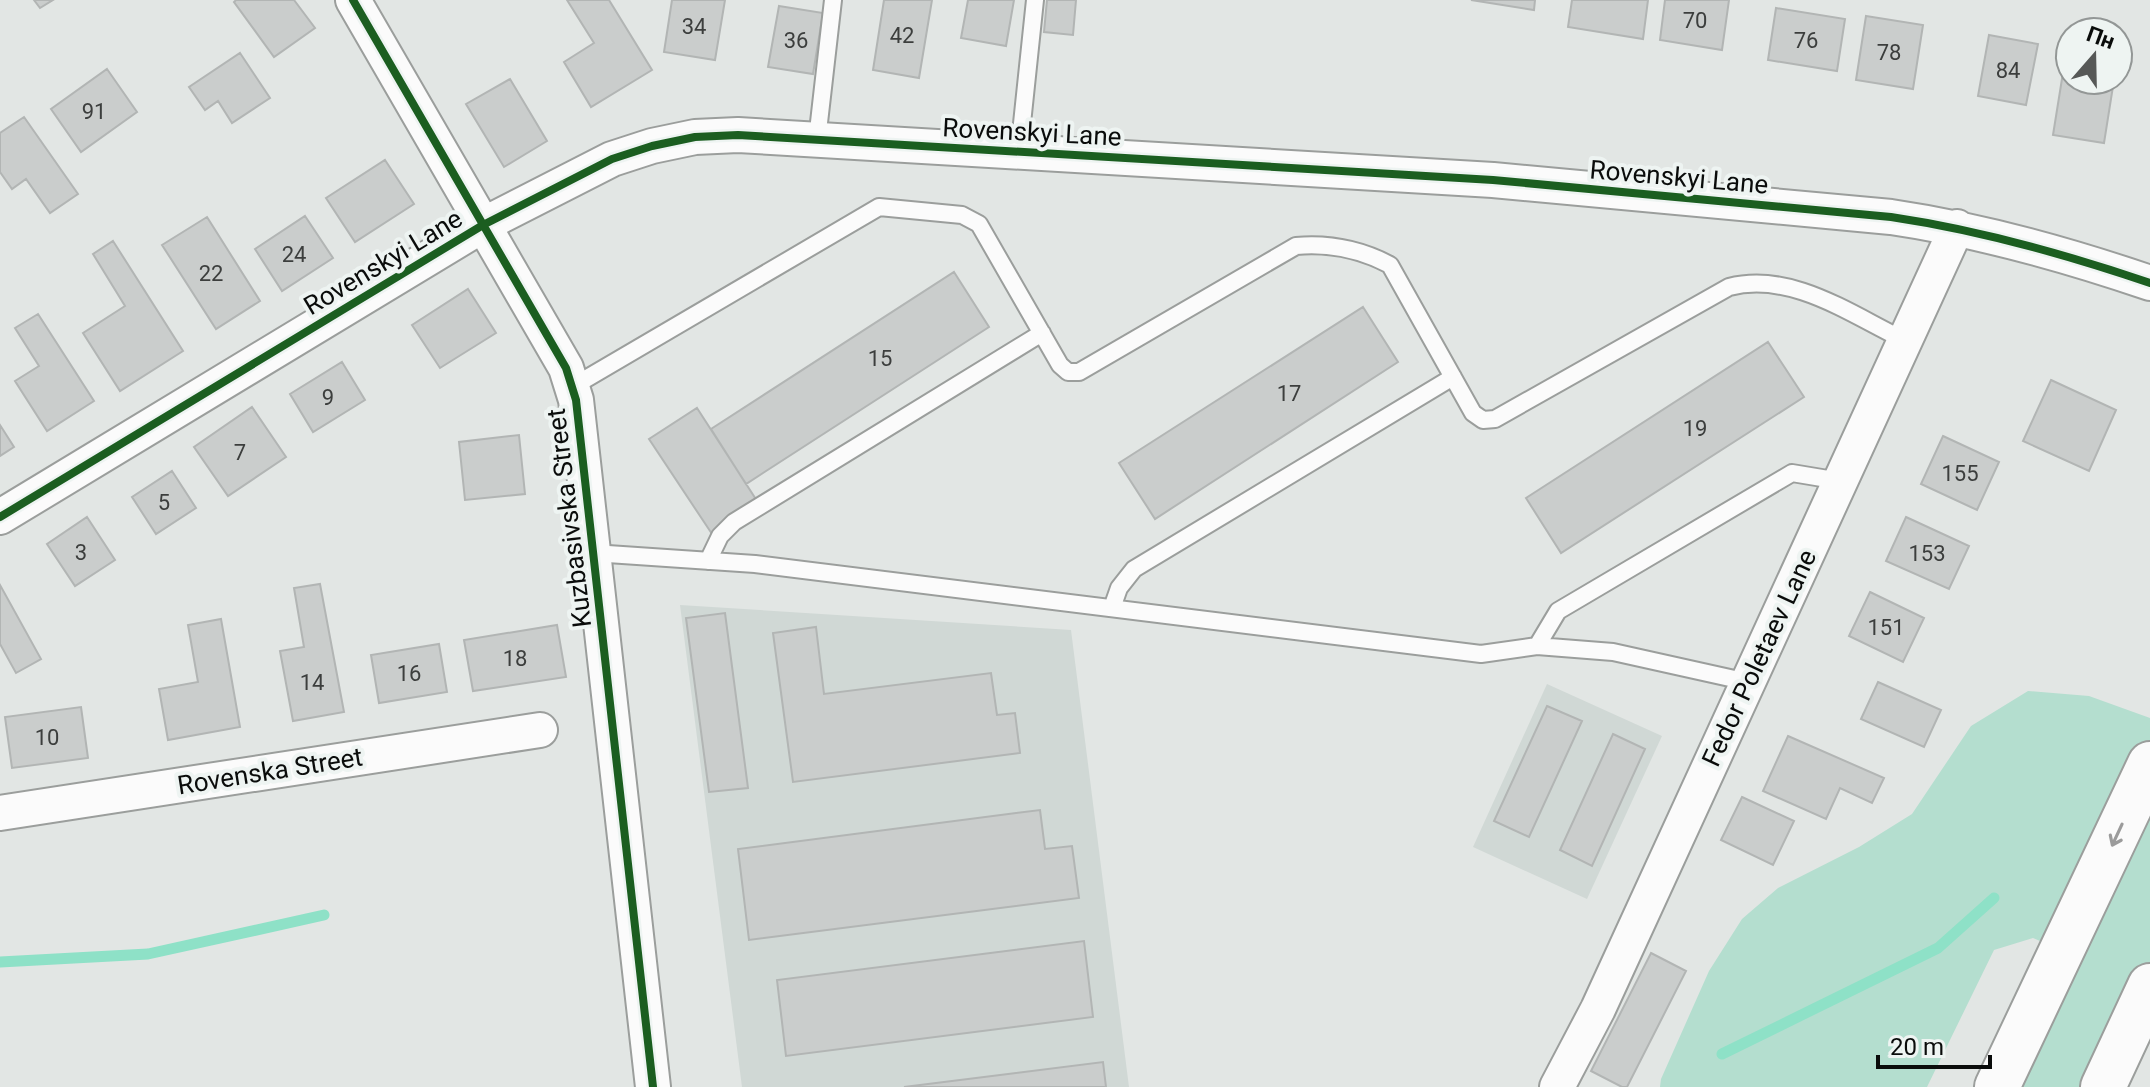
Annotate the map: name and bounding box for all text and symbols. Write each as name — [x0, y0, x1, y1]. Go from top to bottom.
house number: 70 — [1683, 8, 1707, 33]
house number: 34 — [682, 14, 706, 39]
north arrow — [2054, 16, 2134, 96]
text: Пн — [2083, 21, 2118, 54]
house number: 42 — [890, 23, 914, 48]
house number: 36 — [784, 28, 808, 53]
house number: 76 — [1794, 28, 1818, 53]
house number: 78 — [1877, 40, 1901, 65]
house number: 84 — [1996, 58, 2020, 83]
house number: 91 — [82, 99, 106, 124]
street label: Rovenskyi Lane — [942, 112, 1122, 152]
street label: Rovenskyi Lane — [1588, 154, 1770, 200]
street label: Rovenskyi Lane — [298, 203, 468, 321]
house number: 24 — [282, 242, 306, 267]
house number: 22 — [199, 261, 223, 286]
house number: 15 — [868, 346, 892, 371]
house number: 17 — [1277, 381, 1301, 406]
house number: 9 — [322, 385, 334, 410]
street label: Kuzbasivska Street — [541, 407, 597, 629]
house number: 19 — [1683, 416, 1707, 441]
house number: 7 — [234, 440, 246, 465]
house number: 155 — [1941, 461, 1979, 486]
house number: 5 — [158, 490, 170, 515]
house number: 3 — [75, 540, 87, 565]
house number: 153 — [1908, 541, 1946, 566]
street label: Fedor Poletaev Lane — [1696, 545, 1822, 771]
house number: 151 — [1867, 615, 1905, 640]
house number: 18 — [503, 646, 527, 671]
house number: 16 — [397, 661, 421, 686]
house number: 14 — [300, 670, 324, 695]
house number: 10 — [35, 725, 59, 750]
street label: Rovenska Street — [175, 742, 365, 800]
one-way arrow — [2109, 822, 2124, 846]
scale bar — [1878, 1019, 1990, 1069]
text: 20 m — [1890, 1033, 1944, 1061]

